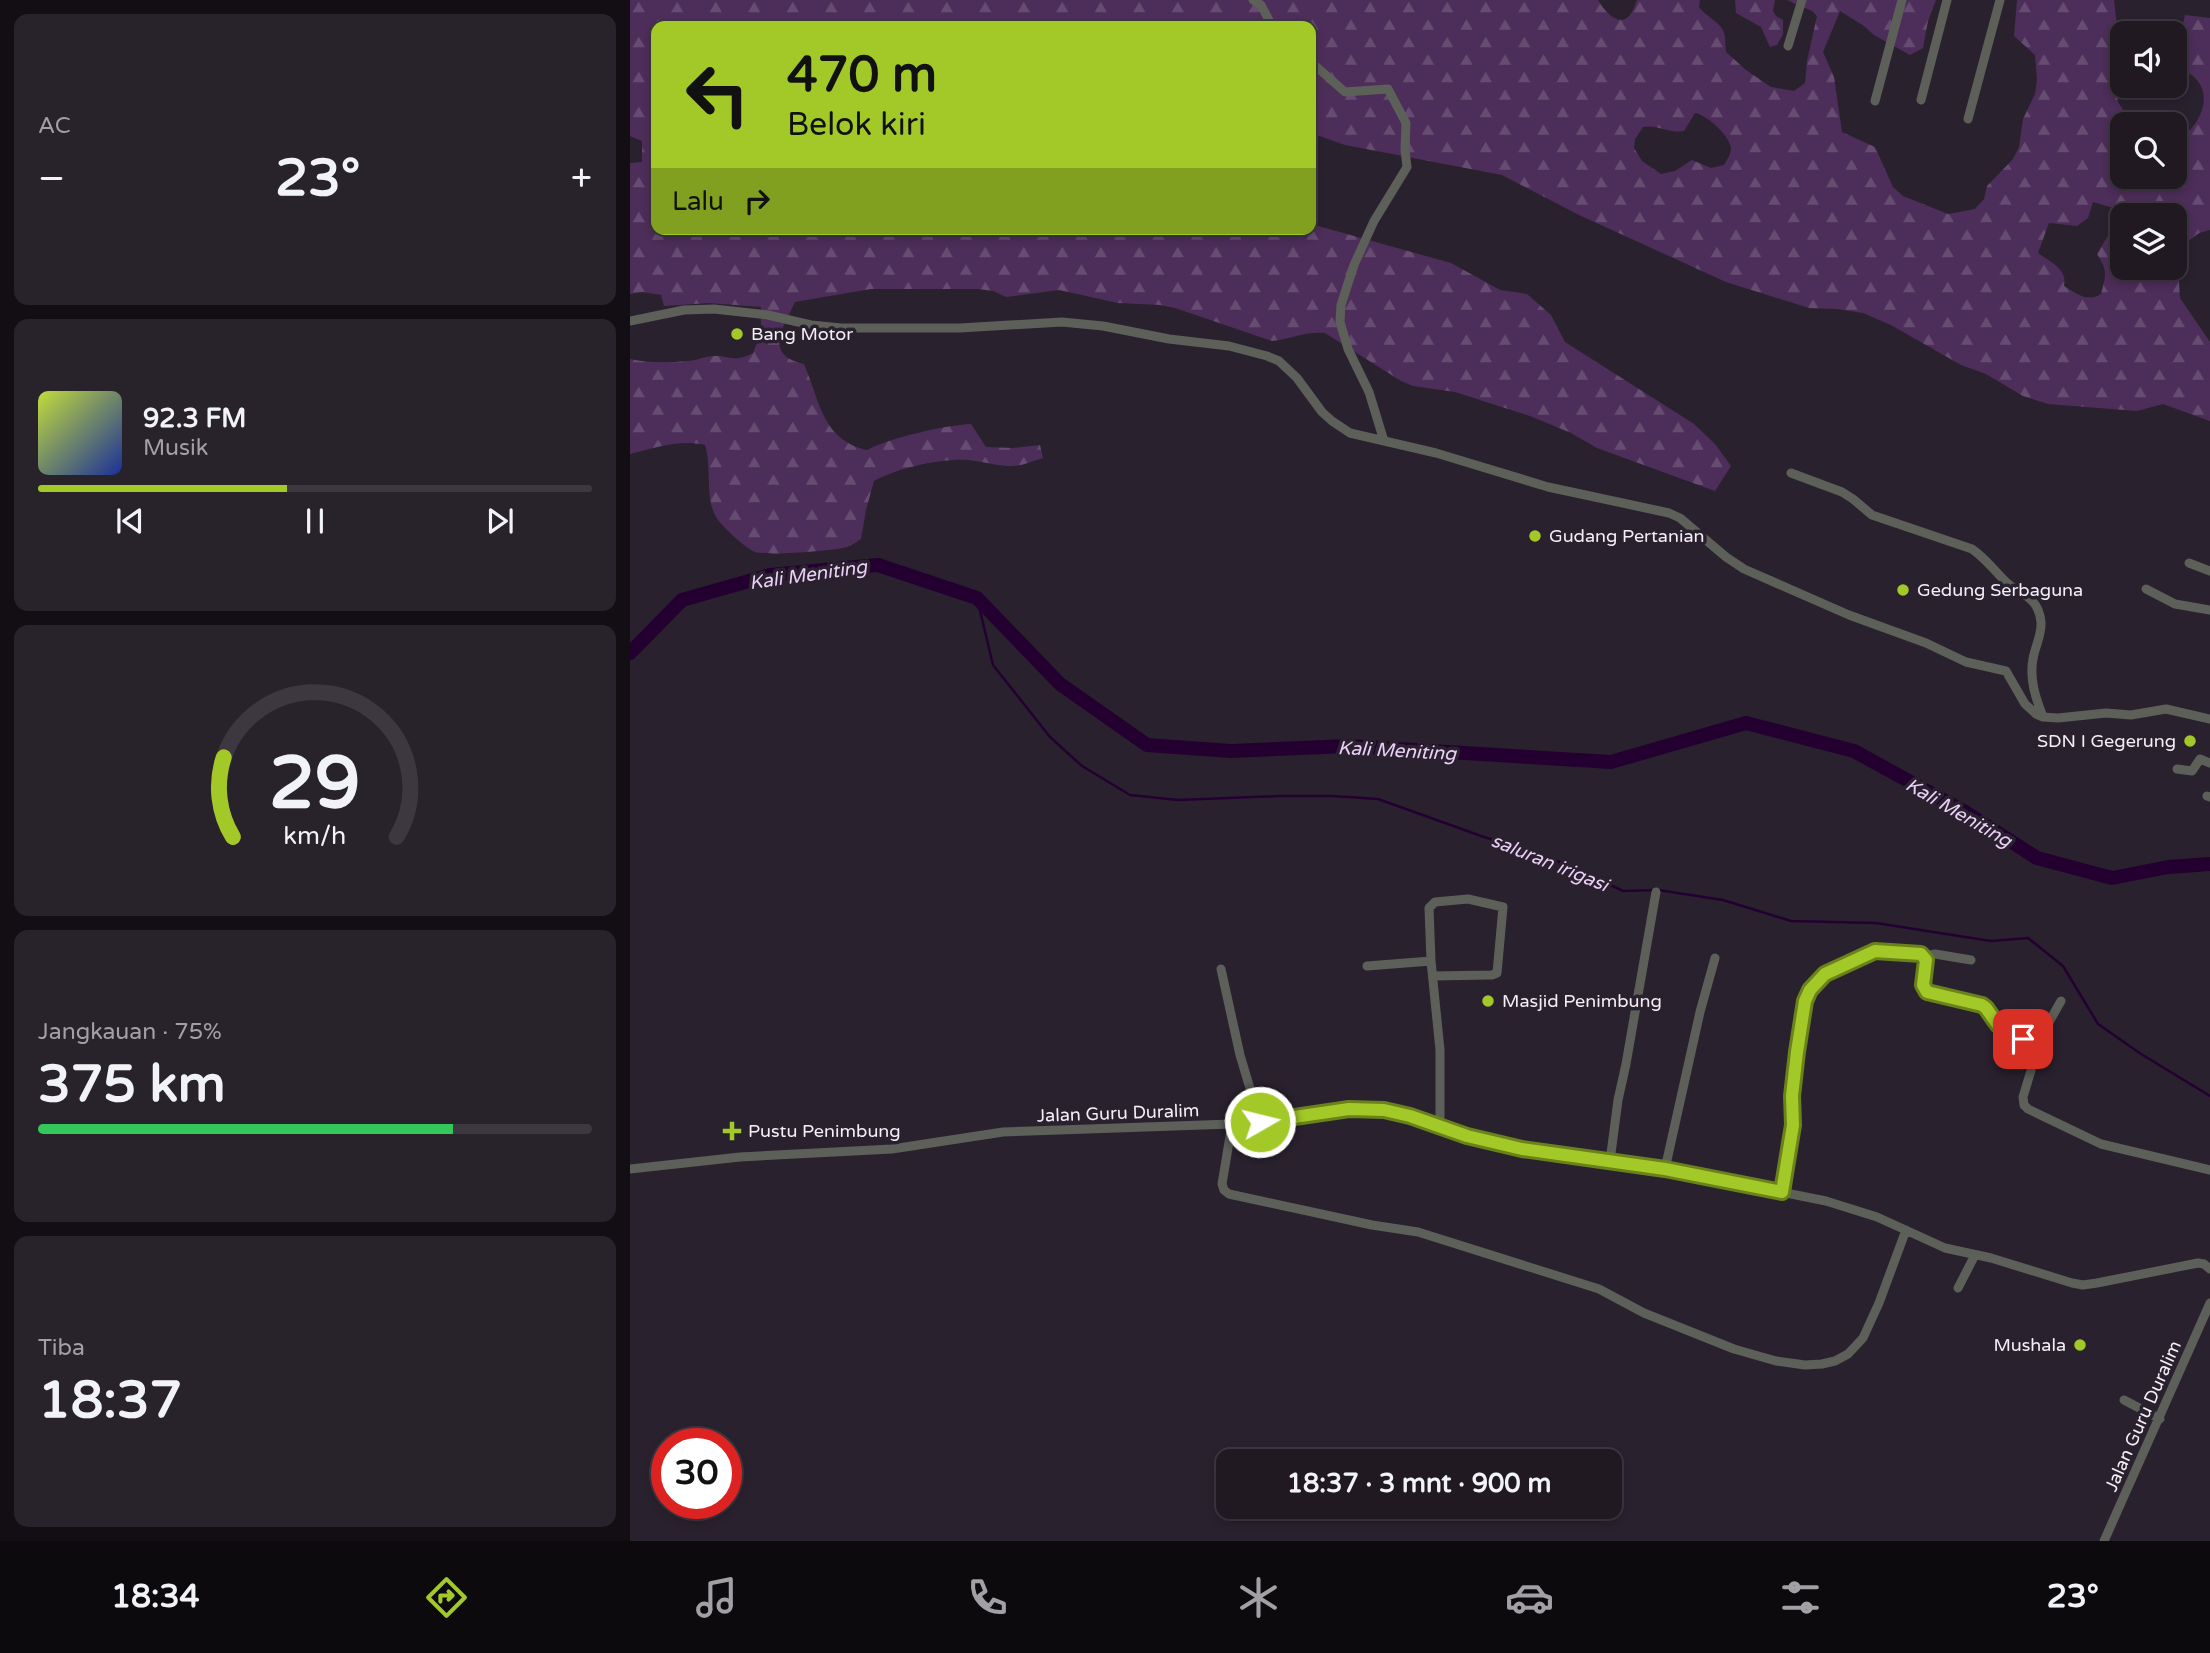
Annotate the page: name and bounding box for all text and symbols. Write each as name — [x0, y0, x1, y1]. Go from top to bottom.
map controls — [2110, 21, 2187, 280]
button: sound — [2110, 21, 2187, 98]
text: 470 m — [787, 46, 937, 105]
icon: left — [672, 49, 763, 140]
text: Belok kiri — [787, 106, 926, 144]
text: AC — [38, 112, 71, 140]
button: search — [2110, 112, 2187, 189]
text: 23° — [275, 147, 360, 210]
text: − — [38, 156, 65, 202]
text: + — [571, 156, 592, 202]
icon: right — [738, 182, 776, 220]
text: Lalu — [672, 186, 724, 217]
button: layers — [2110, 203, 2187, 280]
place label: Bang Motor — [751, 323, 853, 345]
marker: Bang Motor — [729, 326, 745, 342]
text: 92.3 FM — [143, 403, 246, 434]
text: Musik — [143, 434, 208, 462]
icon: previous — [111, 502, 149, 540]
icon: pause — [296, 502, 334, 540]
icon: next — [481, 502, 519, 540]
place label: Gudang Pertanian — [1549, 525, 1705, 547]
marker: Gudang Pertanian — [1527, 528, 1543, 544]
water label: Kali Meniting — [748, 556, 869, 594]
place label: Gedung Serbaguna — [1917, 579, 2083, 601]
marker: Gedung Serbaguna — [1895, 582, 1911, 598]
place label: SDN I Gegerung — [2037, 730, 2176, 752]
marker: SDN I Gegerung — [2182, 733, 2198, 749]
water label: Kali Meniting — [1337, 737, 1458, 765]
text: 29 — [269, 740, 361, 828]
water label: Kali Meniting — [1902, 774, 2016, 853]
text: km/h — [284, 820, 346, 850]
water label: saluran irigasi — [1488, 830, 1613, 897]
place label: Masjid Penimbung — [1502, 990, 1662, 1012]
marker: Masjid Penimbung — [1480, 993, 1496, 1009]
pin — [1993, 1009, 2053, 1069]
text: Jangkauan · 75% — [38, 1018, 222, 1046]
icon: arrive — [2004, 1020, 2042, 1058]
text: 375 km — [38, 1053, 226, 1116]
position arrow — [1223, 1085, 1297, 1159]
street label: Jalan Guru Duralim — [1036, 1099, 1200, 1127]
place label: Pustu Penimbung — [748, 1120, 901, 1142]
marker: Pustu Penimbung — [722, 1121, 742, 1141]
text: Tiba — [38, 1334, 85, 1362]
place label: Mushala — [1994, 1334, 2066, 1356]
marker: Mushala — [2072, 1337, 2088, 1353]
street label: Jalan Guru Duralim — [2100, 1337, 2186, 1495]
text: 18:37 — [38, 1369, 182, 1432]
speed limit sign: 30 — [651, 1428, 742, 1519]
text: 18:37 · 3 mnt · 900 m — [1287, 1468, 1551, 1499]
icon: directions — [422, 1573, 471, 1622]
icon: music — [692, 1573, 741, 1622]
icon: phone — [963, 1573, 1012, 1622]
icon: climate — [1234, 1573, 1283, 1622]
icon: car — [1505, 1573, 1554, 1622]
icon: filters — [1776, 1573, 1825, 1622]
text: 18:34 — [111, 1578, 200, 1616]
text: 23° — [2047, 1578, 2099, 1616]

